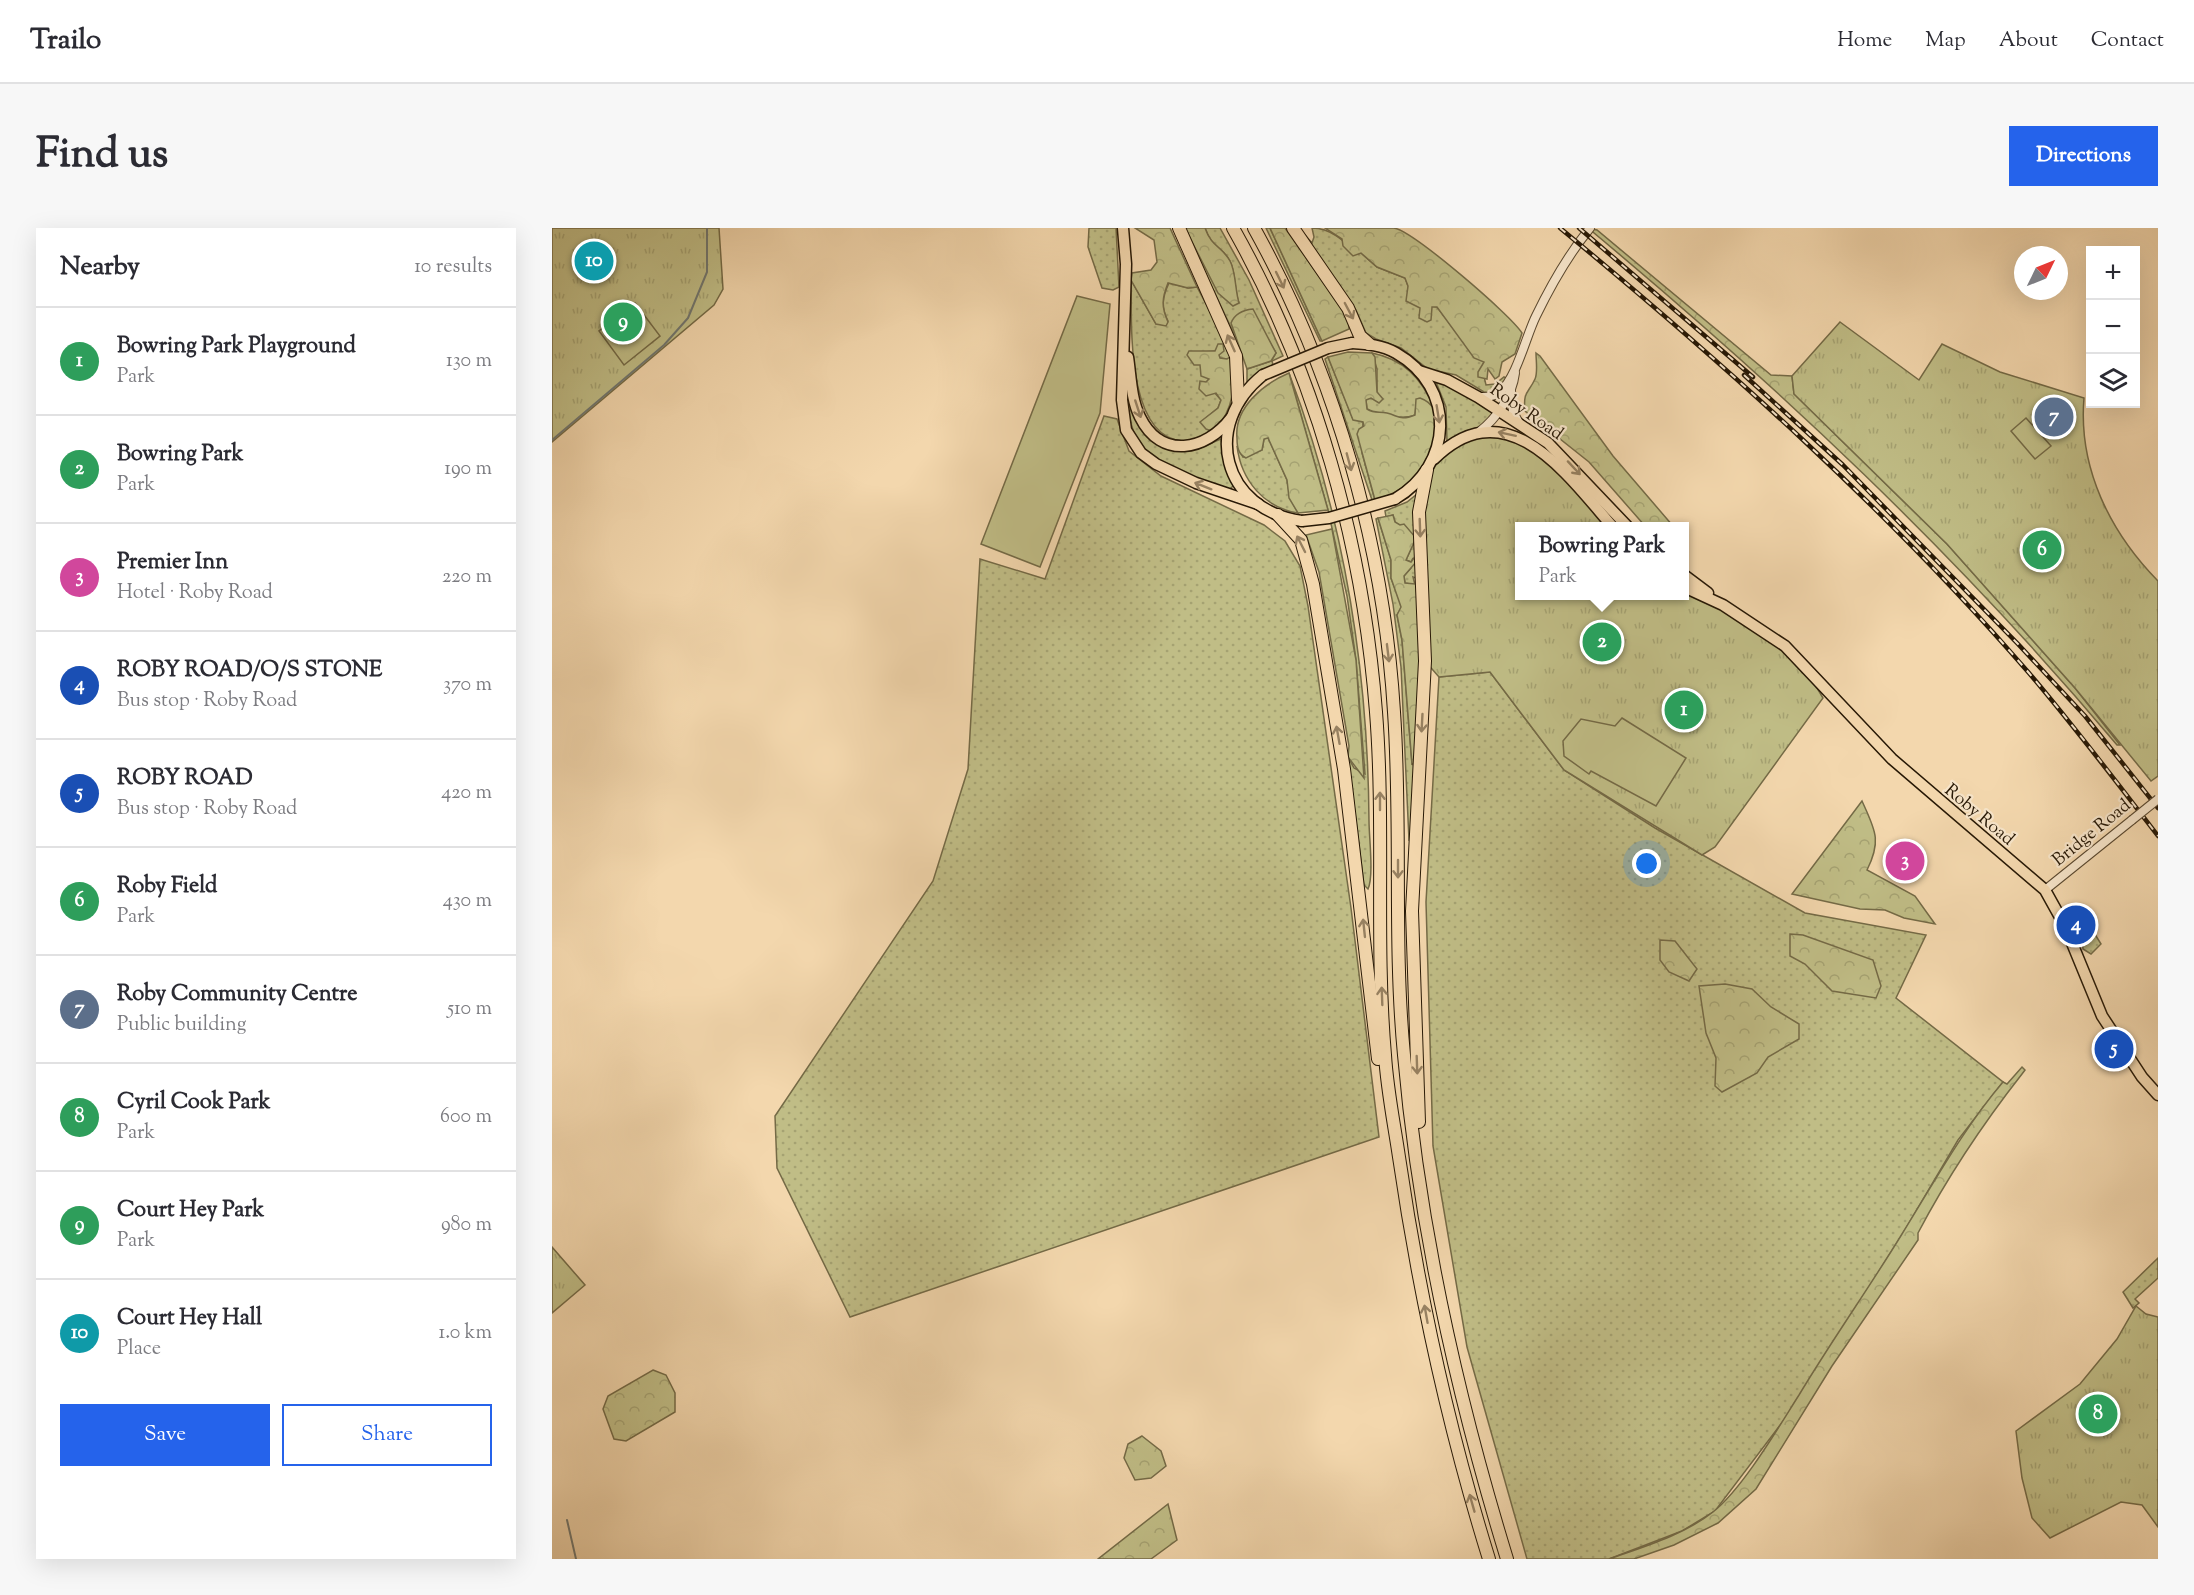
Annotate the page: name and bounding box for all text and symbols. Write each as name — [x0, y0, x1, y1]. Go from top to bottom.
text: Trailo — [30, 21, 101, 61]
text: Home — [1837, 26, 1892, 56]
text: Map — [1925, 26, 1966, 56]
text: About — [1999, 26, 2058, 56]
text: Contact — [2091, 26, 2164, 56]
text: Find us — [36, 126, 168, 186]
button: Directions — [2009, 126, 2158, 186]
pin: 10 — [574, 238, 614, 284]
north arrow — [2014, 246, 2068, 300]
map controls — [2086, 246, 2140, 408]
button: + — [2086, 246, 2140, 300]
text: Nearby — [60, 249, 140, 286]
text: 10 results — [414, 253, 492, 282]
one-way arrow — [1274, 271, 1286, 289]
pin: 9 — [604, 300, 642, 344]
button: − — [2086, 300, 2140, 354]
one-way arrow — [1344, 302, 1355, 320]
text: Bowring Park Playground — [117, 331, 356, 363]
one-way arrow — [1224, 335, 1236, 353]
text: 1 — [76, 347, 83, 376]
text: 130 m — [446, 347, 492, 376]
button: layers — [2086, 354, 2140, 408]
text: Park — [117, 363, 155, 392]
street label: Roby Road — [1484, 378, 1568, 448]
pin: 7 — [2034, 394, 2074, 440]
one-way arrow — [1133, 399, 1144, 418]
one-way arrow — [1433, 403, 1444, 423]
one-way arrow — [1498, 428, 1517, 439]
text: Bowring Park — [117, 439, 243, 471]
one-way arrow — [1343, 453, 1355, 472]
text: 2 — [75, 455, 84, 484]
text: 190 m — [444, 455, 492, 484]
one-way arrow — [1566, 460, 1581, 475]
text: Park — [117, 471, 155, 500]
one-way arrow — [1194, 479, 1213, 490]
one-way arrow — [1414, 518, 1425, 538]
popup — [1515, 522, 1689, 600]
pin: 6 — [2022, 528, 2062, 572]
text: Bowring Park — [1539, 531, 1665, 563]
one-way arrow — [1295, 535, 1306, 553]
text: Premier Inn — [117, 547, 228, 579]
text: 3 — [75, 563, 84, 592]
text: 220 m — [442, 563, 492, 592]
text: Park — [1539, 563, 1577, 592]
text: Hotel · Roby Road — [117, 579, 273, 608]
pin: 2 — [1582, 620, 1622, 664]
one-way arrow — [1382, 643, 1393, 663]
text: ROBY ROAD/O/S STONE — [117, 655, 382, 687]
text: 4 — [74, 671, 85, 700]
text: 370 m — [443, 671, 492, 700]
text: Bus stop · Roby Road — [117, 687, 297, 716]
pin: 1 — [1664, 688, 1704, 732]
one-way arrow — [1416, 712, 1427, 732]
one-way arrow — [1333, 725, 1344, 745]
text: ROBY ROAD — [117, 763, 253, 795]
street label: Roby Road — [1938, 778, 2019, 853]
text: 5 — [76, 779, 83, 808]
text: 420 m — [441, 779, 492, 808]
one-way arrow — [1374, 792, 1386, 812]
street label: Bridge Road — [2047, 794, 2137, 873]
text: Bus stop · Roby Road — [117, 795, 297, 824]
pin: 3 — [1886, 838, 1924, 884]
your location — [1632, 849, 1661, 878]
one-way arrow — [1392, 858, 1404, 878]
text: Roby Field — [117, 871, 218, 903]
text: 6 — [75, 887, 84, 916]
text: 430 m — [443, 887, 492, 916]
pin: 4 — [2056, 902, 2096, 948]
text: Park — [117, 903, 155, 932]
one-way arrow — [1358, 918, 1369, 938]
text: Roby Community Centre — [117, 979, 357, 1011]
one-way arrow — [1377, 987, 1388, 1007]
text: 7 — [74, 995, 85, 1024]
text: 510 m — [447, 995, 492, 1024]
text: Public building — [117, 1011, 247, 1040]
pin: 5 — [2094, 1026, 2134, 1072]
one-way arrow — [1412, 1054, 1423, 1074]
text: Cyril Cook Park — [117, 1087, 271, 1119]
text: 8 — [75, 1103, 85, 1132]
text: 600 m — [440, 1103, 492, 1132]
text: Park — [117, 1119, 155, 1148]
text: Court Hey Park — [117, 1195, 264, 1227]
text: 9 — [75, 1211, 84, 1240]
text: 980 m — [441, 1211, 492, 1240]
text: Park — [117, 1227, 155, 1256]
text: Court Hey Hall — [117, 1303, 262, 1335]
one-way arrow — [1420, 1304, 1431, 1324]
text: 10 — [71, 1319, 88, 1348]
text: 1.0 km — [438, 1319, 492, 1348]
text: Place — [117, 1335, 161, 1364]
pin: 8 — [2078, 1392, 2118, 1436]
button: Save — [60, 1404, 270, 1466]
button: Share — [282, 1404, 492, 1466]
one-way arrow — [1466, 1494, 1477, 1513]

